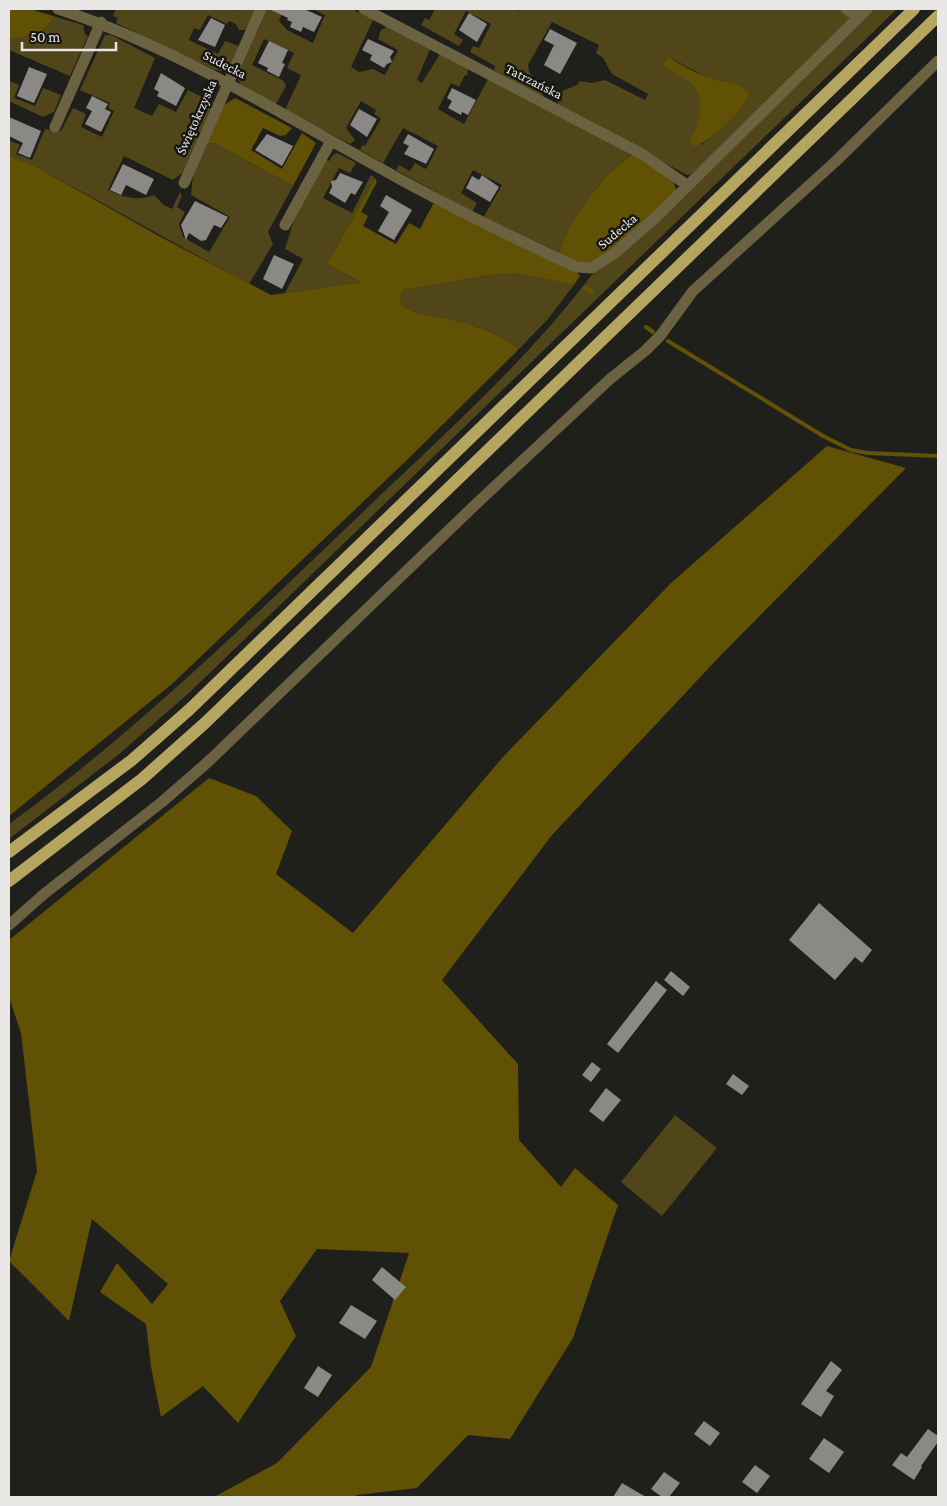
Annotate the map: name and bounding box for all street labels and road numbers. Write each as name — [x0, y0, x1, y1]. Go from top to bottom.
street label: Sudecka — [201, 46, 250, 82]
street label: Tatrzańska — [503, 60, 566, 102]
street label: Świętokrzyska — [172, 77, 220, 157]
street label: Sudecka — [594, 210, 640, 252]

